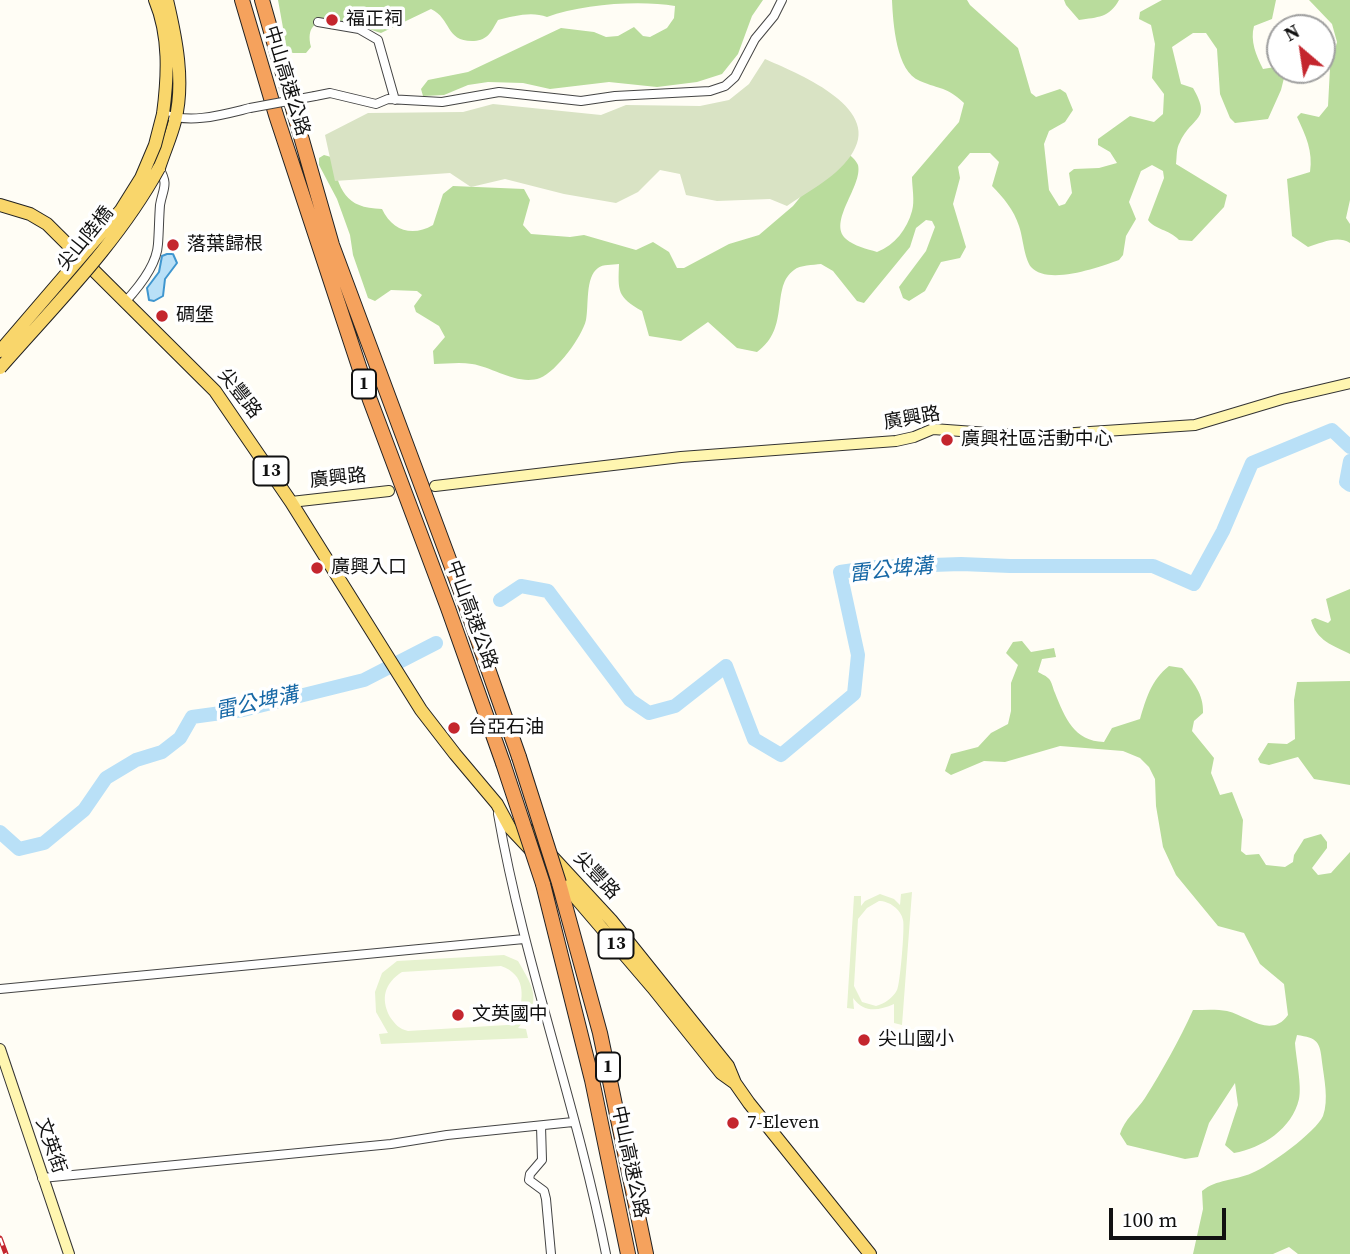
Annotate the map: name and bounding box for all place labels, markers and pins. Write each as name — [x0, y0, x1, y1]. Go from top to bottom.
place label: 福正祠 — [346, 9, 403, 31]
marker: 福正祠 — [324, 12, 340, 28]
place label: 落葉歸根 — [187, 234, 263, 256]
marker: 落葉歸根 — [165, 237, 181, 253]
place label: 碉堡 — [176, 305, 214, 327]
marker: 碉堡 — [154, 308, 170, 324]
place label: 廣興社區活動中心 — [961, 429, 1113, 451]
marker: 廣興社區活動中心 — [939, 432, 955, 448]
place label: 廣興入口 — [331, 557, 407, 579]
marker: 廣興入口 — [309, 560, 325, 576]
place label: 台亞石油 — [468, 717, 544, 739]
marker: 台亞石油 — [446, 720, 462, 736]
place label: 文英國中 — [472, 1004, 548, 1026]
marker: 文英國中 — [450, 1007, 466, 1023]
place label: 尖山國小 — [878, 1029, 954, 1051]
marker: 尖山國小 — [856, 1032, 872, 1048]
place label: 7-Eleven — [747, 1112, 819, 1134]
marker: 7-Eleven — [725, 1115, 741, 1131]

